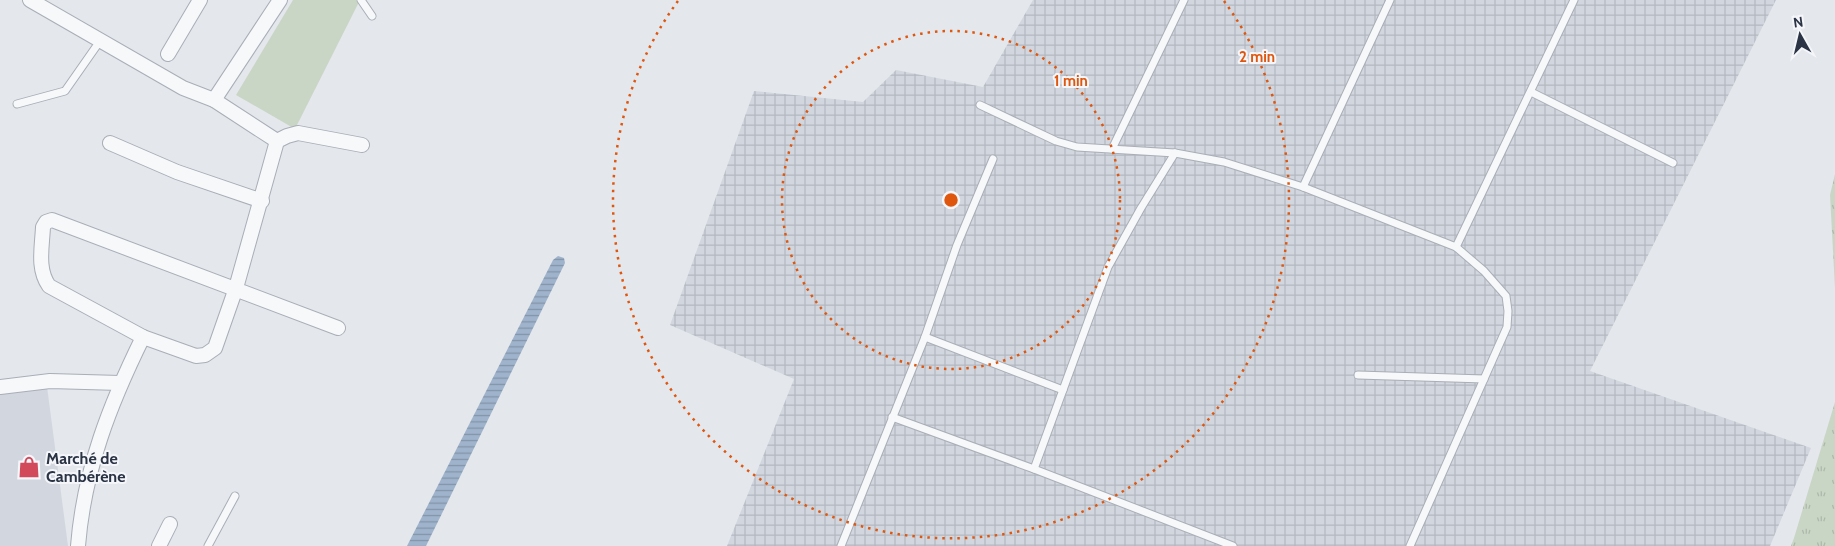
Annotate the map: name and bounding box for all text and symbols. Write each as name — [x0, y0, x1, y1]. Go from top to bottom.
north arrow — [1775, 10, 1825, 60]
text: N — [1792, 13, 1804, 32]
text: 2 min — [1239, 48, 1275, 66]
text: 1 min — [1054, 72, 1088, 90]
centre of rings — [942, 191, 960, 209]
place label: Marché de Cambérène — [46, 449, 125, 486]
shop icon: Marché de Cambérène — [16, 454, 42, 480]

